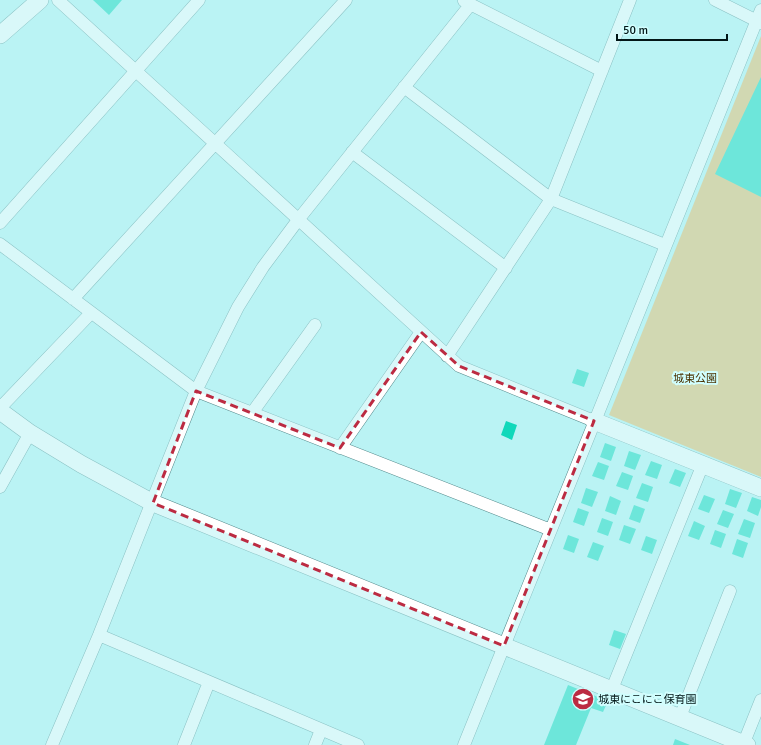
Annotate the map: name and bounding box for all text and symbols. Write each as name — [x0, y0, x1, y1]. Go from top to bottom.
scale bar — [617, 16, 727, 42]
text: 50 m — [623, 23, 648, 38]
park label: 城東公園 — [673, 372, 717, 385]
school or university icon: 城東にこにこ保育園 — [570, 686, 596, 712]
place label: 城東にこにこ保育園 — [598, 693, 697, 706]

